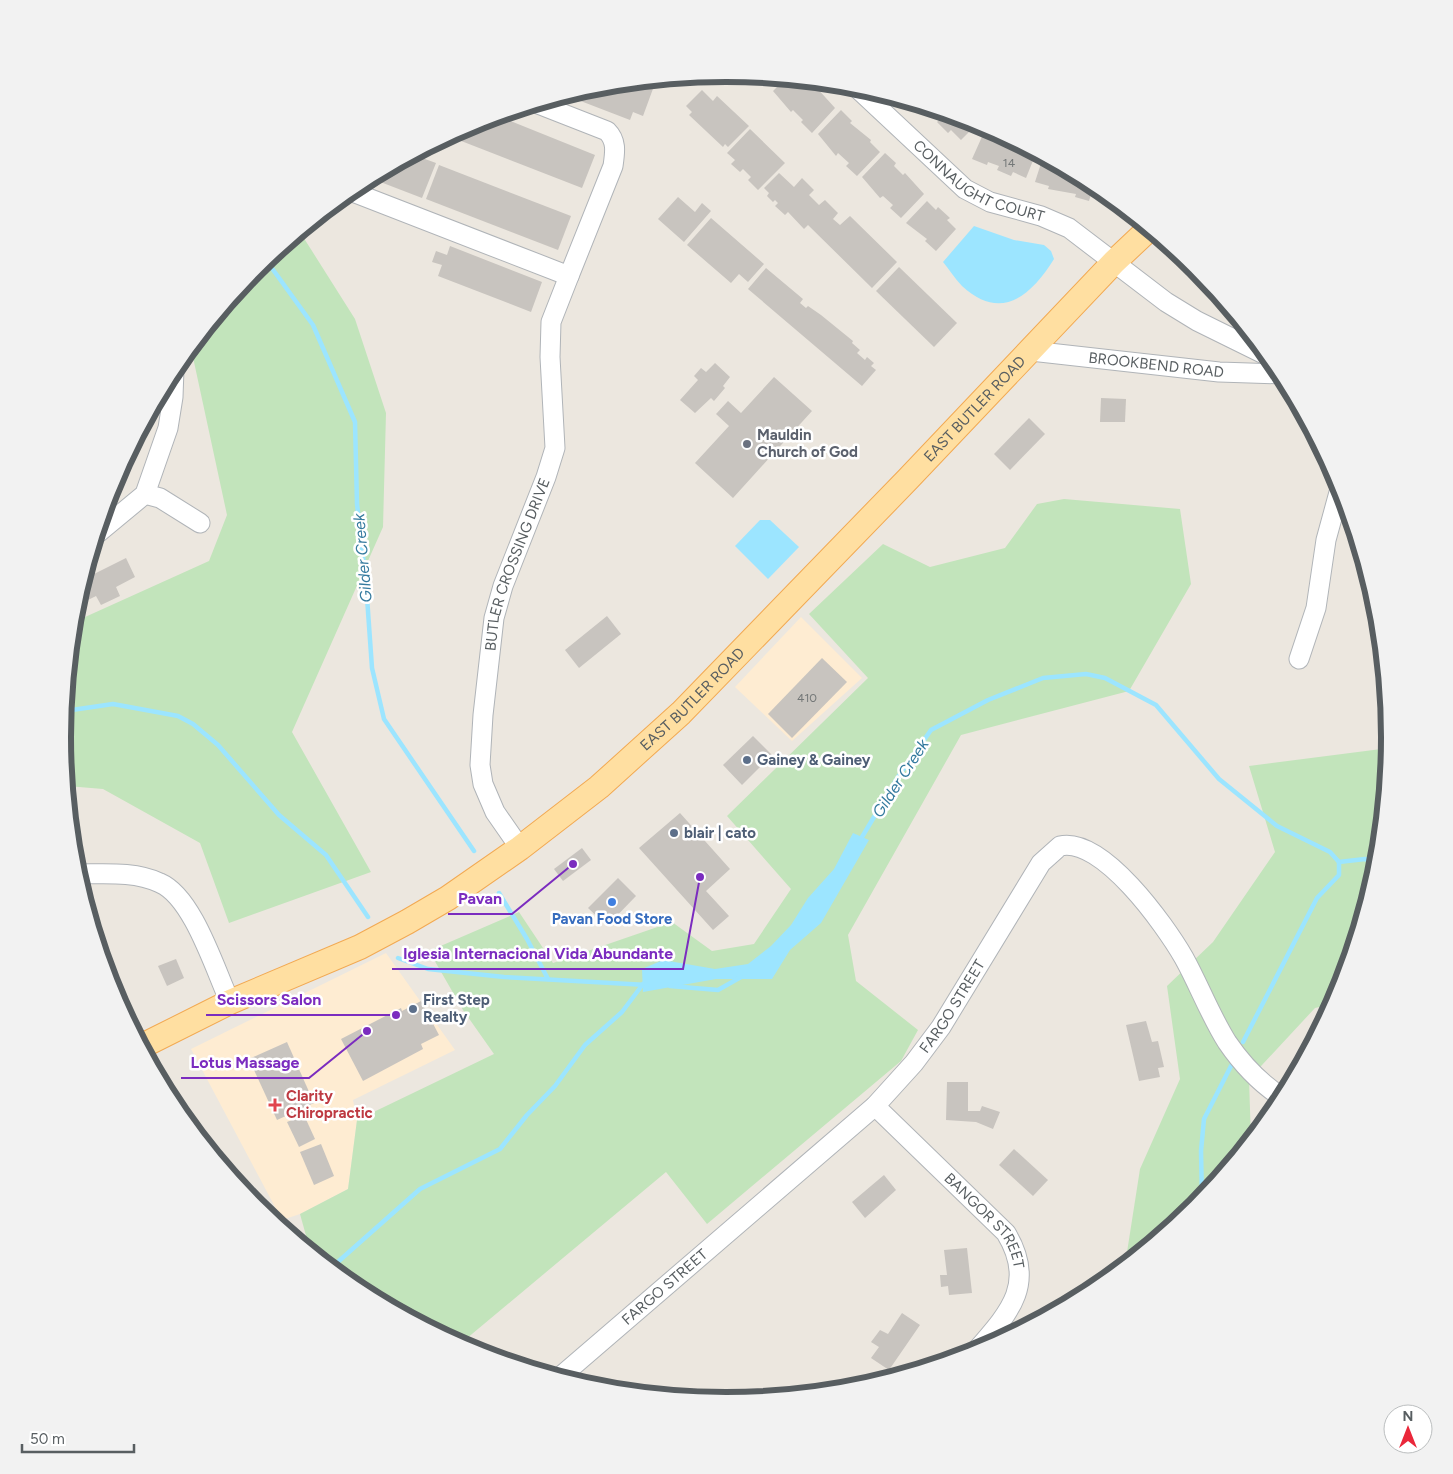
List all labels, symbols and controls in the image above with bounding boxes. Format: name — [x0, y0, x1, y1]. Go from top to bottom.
street label: CONNAUGHT COURT — [909, 136, 1047, 226]
house number: 14 — [1003, 156, 1016, 170]
street label: BROOKBEND ROAD — [1088, 348, 1225, 381]
street label: EAST BUTLER ROAD — [920, 352, 1029, 466]
place label: Mauldin Church of God — [757, 426, 858, 461]
marker: Mauldin Church of God — [741, 438, 753, 450]
street label: BUTLER CROSSING DRIVE — [481, 475, 554, 652]
water label: Gilder Creek — [349, 511, 376, 603]
street label: EAST BUTLER ROAD — [636, 644, 748, 754]
house number: 410 — [797, 691, 817, 705]
water label: Gilder Creek — [868, 735, 933, 821]
place label: Gainey & Gainey — [757, 751, 871, 769]
marker: Gainey & Gainey — [741, 754, 753, 766]
place label: blair | cato — [684, 824, 756, 842]
marker: blair | cato — [668, 827, 680, 839]
callout: Pavan — [448, 883, 512, 914]
text: Pavan — [458, 889, 502, 908]
marker: Pavan Food Store — [606, 896, 618, 908]
place label: Pavan Food Store — [552, 910, 673, 928]
callout: Iglesia Internacional Vida Abundante — [392, 938, 683, 969]
text: Iglesia Internacional Vida Abundante — [403, 944, 673, 963]
street label: FARGO STREET — [916, 956, 989, 1057]
callout: Scissors Salon — [206, 984, 331, 1015]
text: Scissors Salon — [217, 990, 321, 1009]
place label: First Step Realty — [423, 991, 490, 1026]
marker: First Step Realty — [407, 1003, 419, 1015]
callout: Lotus Massage — [181, 1047, 309, 1078]
text: Lotus Massage — [191, 1053, 300, 1072]
place label: Clarity Chiropractic — [286, 1087, 373, 1122]
marker: Clarity Chiropractic — [268, 1098, 282, 1112]
street label: BANGOR STREET — [941, 1169, 1028, 1270]
street label: FARGO STREET — [618, 1245, 712, 1329]
north arrow — [1383, 1404, 1433, 1454]
text: N — [1403, 1408, 1413, 1425]
scale bar — [22, 1422, 135, 1454]
text: 50 m — [30, 1430, 65, 1448]

